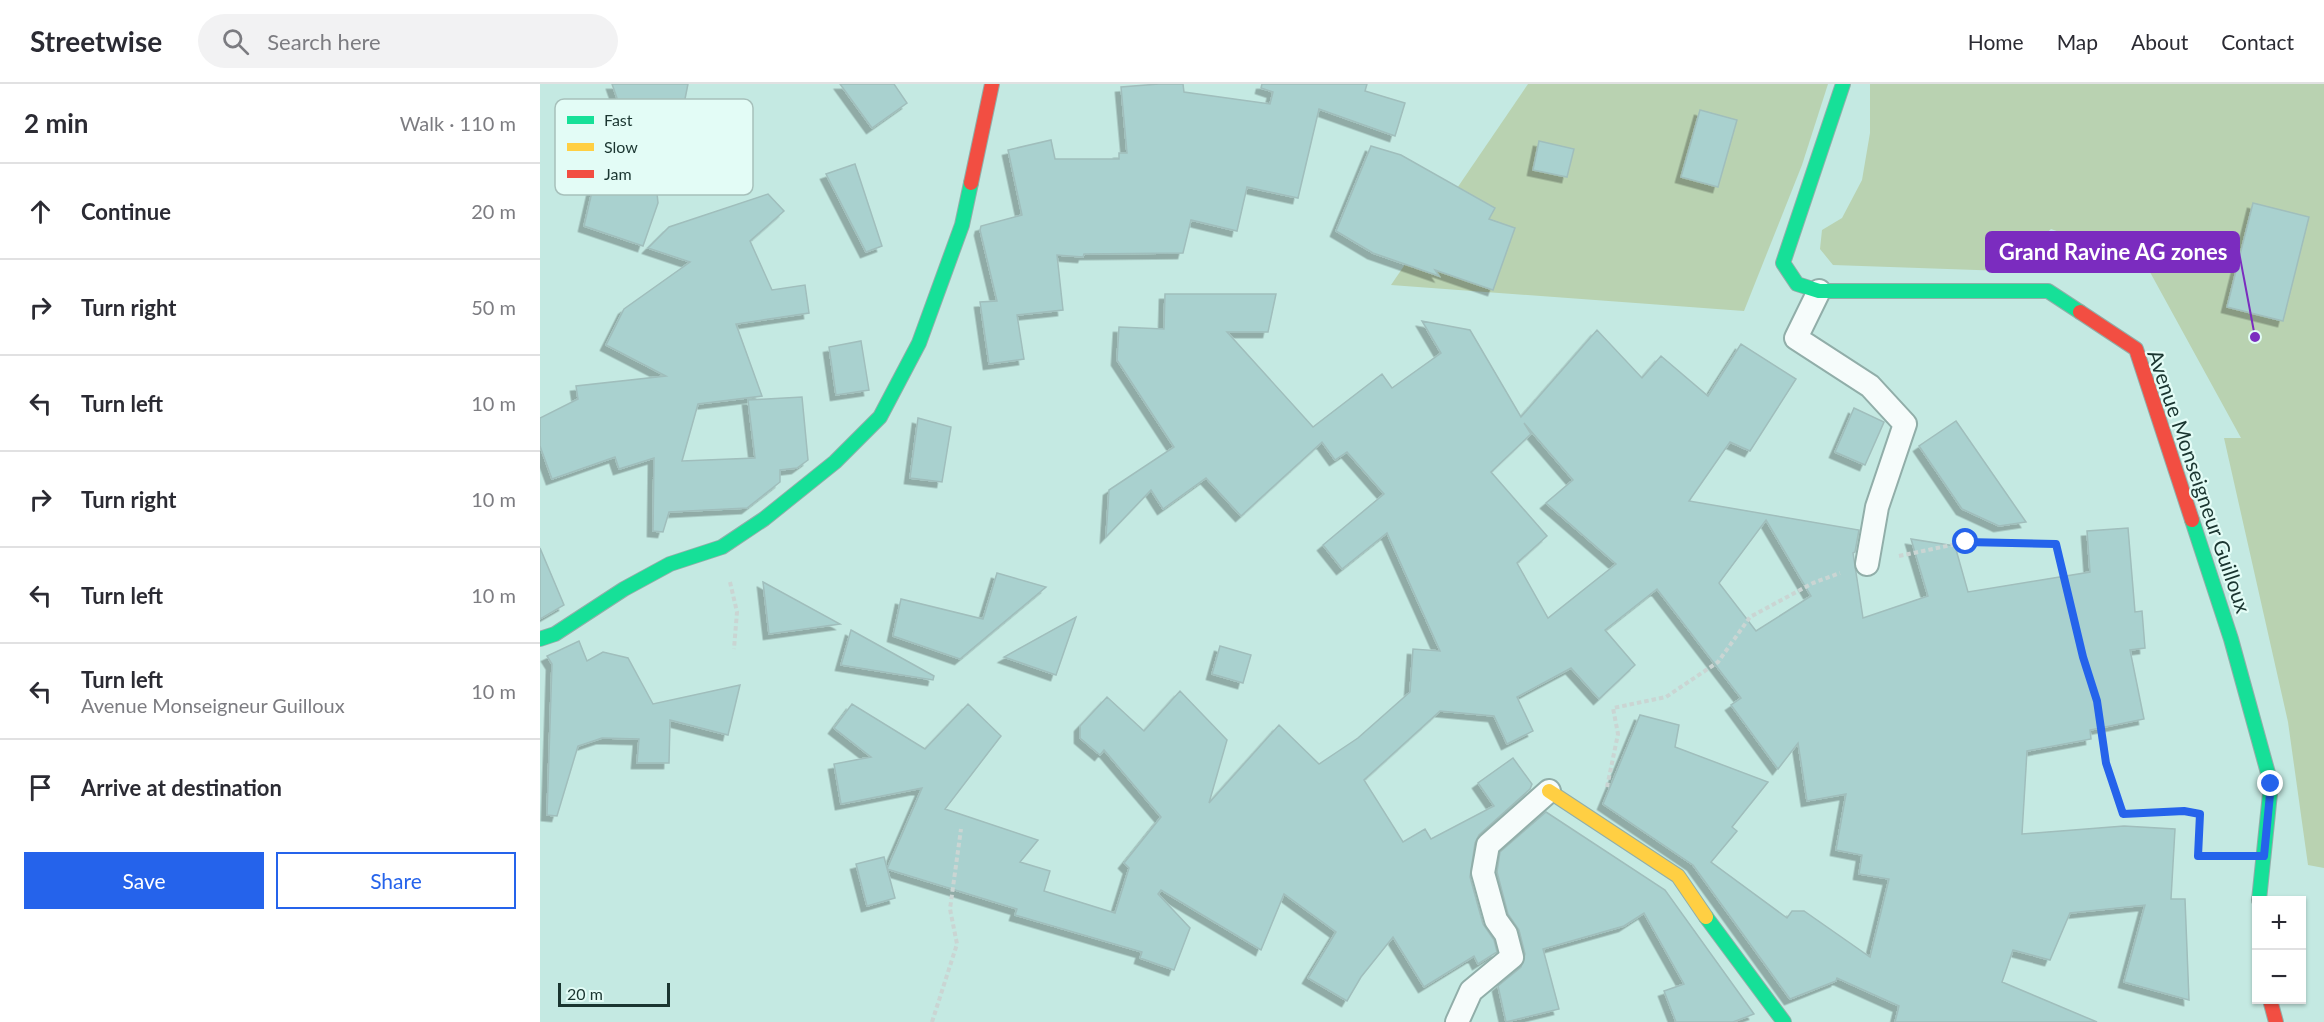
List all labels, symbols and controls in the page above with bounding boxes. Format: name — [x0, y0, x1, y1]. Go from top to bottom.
search box — [198, 14, 618, 68]
text: Streetwise — [30, 24, 162, 58]
icon: search — [219, 25, 252, 58]
text: Search here — [267, 28, 381, 55]
text: Home — [1968, 29, 2024, 54]
text: Map — [2057, 29, 2098, 54]
text: About — [2131, 29, 2188, 54]
text: Contact — [2221, 29, 2294, 54]
legend — [555, 99, 753, 195]
text: 2 min — [24, 107, 88, 139]
text: Fast — [604, 110, 633, 129]
text: Walk · 110 m — [400, 111, 516, 135]
text: Slow — [604, 137, 638, 156]
text: Jam — [604, 164, 632, 183]
icon: ahead — [24, 195, 57, 228]
text: Continue — [81, 198, 171, 225]
text: 20 m — [471, 199, 516, 223]
callout: Grand Ravine AG zones — [1986, 232, 2239, 272]
text: Grand Ravine AG zones — [1999, 238, 2227, 265]
icon: right — [24, 291, 57, 324]
text: Turn right — [81, 294, 176, 321]
text: 50 m — [471, 295, 516, 319]
street label: Avenue Monseigneur Guilloux — [2143, 346, 2257, 616]
icon: left — [24, 387, 57, 420]
text: Turn left — [81, 390, 163, 417]
text: 10 m — [471, 391, 516, 415]
icon: right — [24, 483, 57, 516]
text: Turn right — [81, 486, 176, 513]
text: 10 m — [471, 487, 516, 511]
route start — [1952, 528, 1978, 554]
icon: left — [24, 579, 57, 612]
text: Turn left — [81, 582, 163, 609]
text: 10 m — [471, 583, 516, 607]
text: Turn left — [81, 666, 163, 693]
icon: left — [24, 675, 57, 708]
text: 10 m — [471, 679, 516, 703]
text: Avenue Monseigneur Guilloux — [81, 693, 345, 717]
route end — [2257, 770, 2283, 796]
icon: arrive — [24, 771, 57, 804]
text: Arrive at destination — [81, 774, 282, 801]
button: Save — [24, 852, 264, 909]
button: Share — [276, 852, 516, 909]
map controls — [2252, 896, 2306, 1004]
button: + — [2252, 896, 2306, 950]
button: − — [2252, 950, 2306, 1004]
scale bar — [558, 980, 670, 1008]
text: 20 m — [567, 984, 603, 1003]

